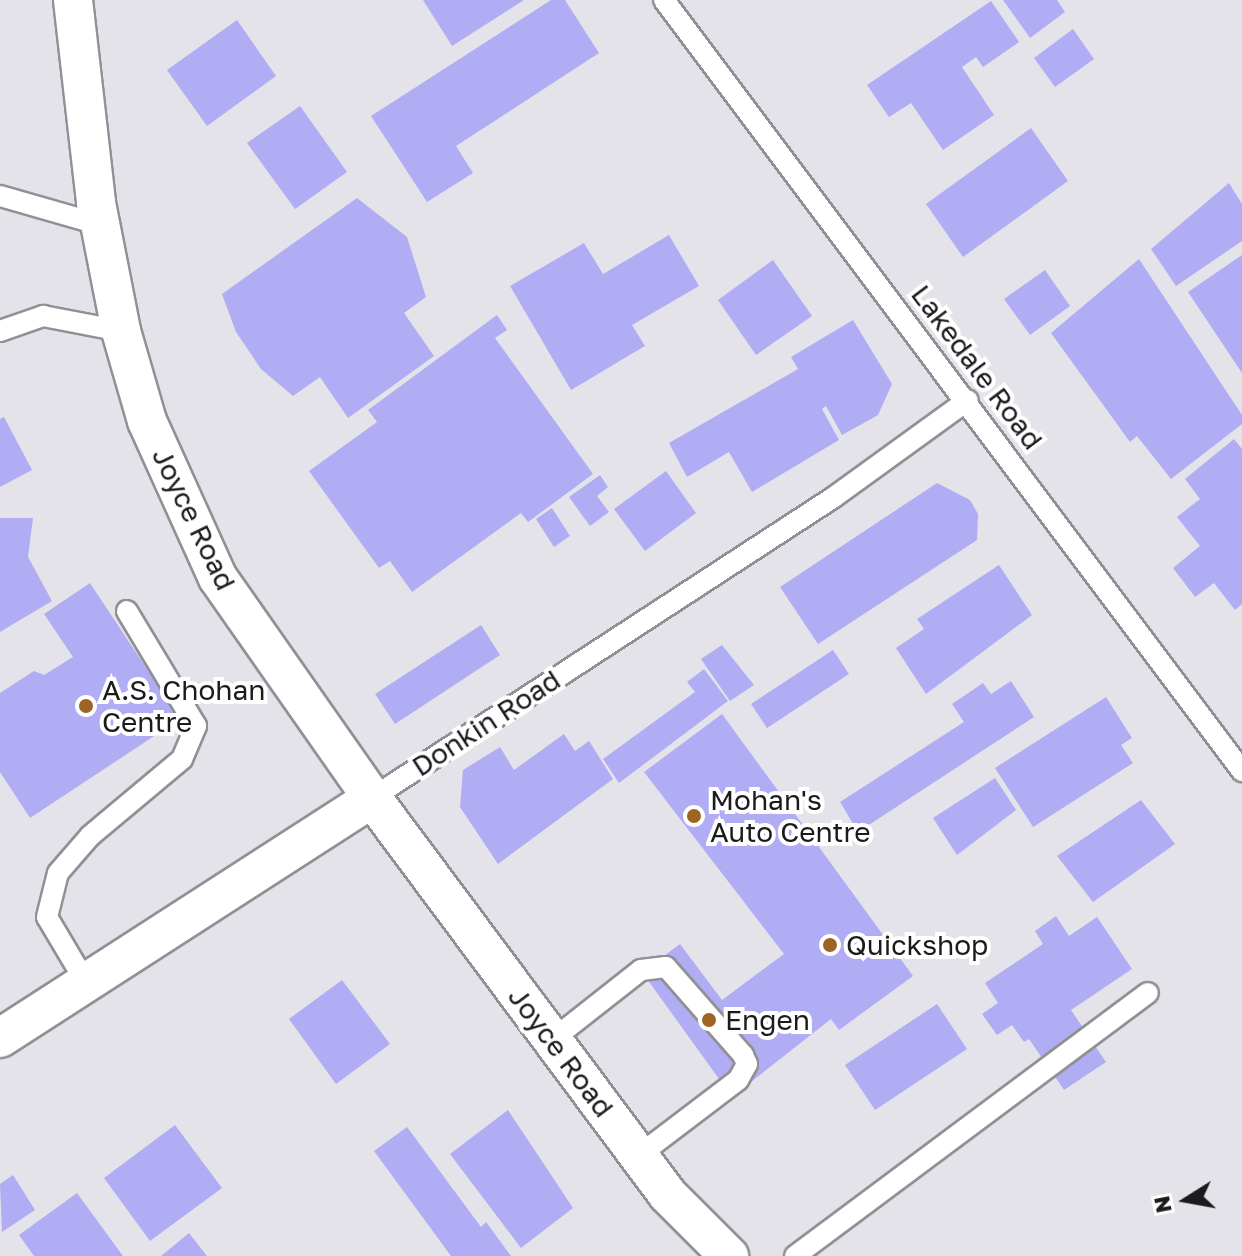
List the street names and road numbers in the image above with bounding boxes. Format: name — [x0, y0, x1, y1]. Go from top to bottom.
street label: Lakedale Road — [904, 278, 1050, 456]
street label: Joyce Road — [145, 442, 243, 596]
street label: Donkin Road — [406, 663, 566, 783]
street label: Joyce Road — [501, 980, 621, 1124]

